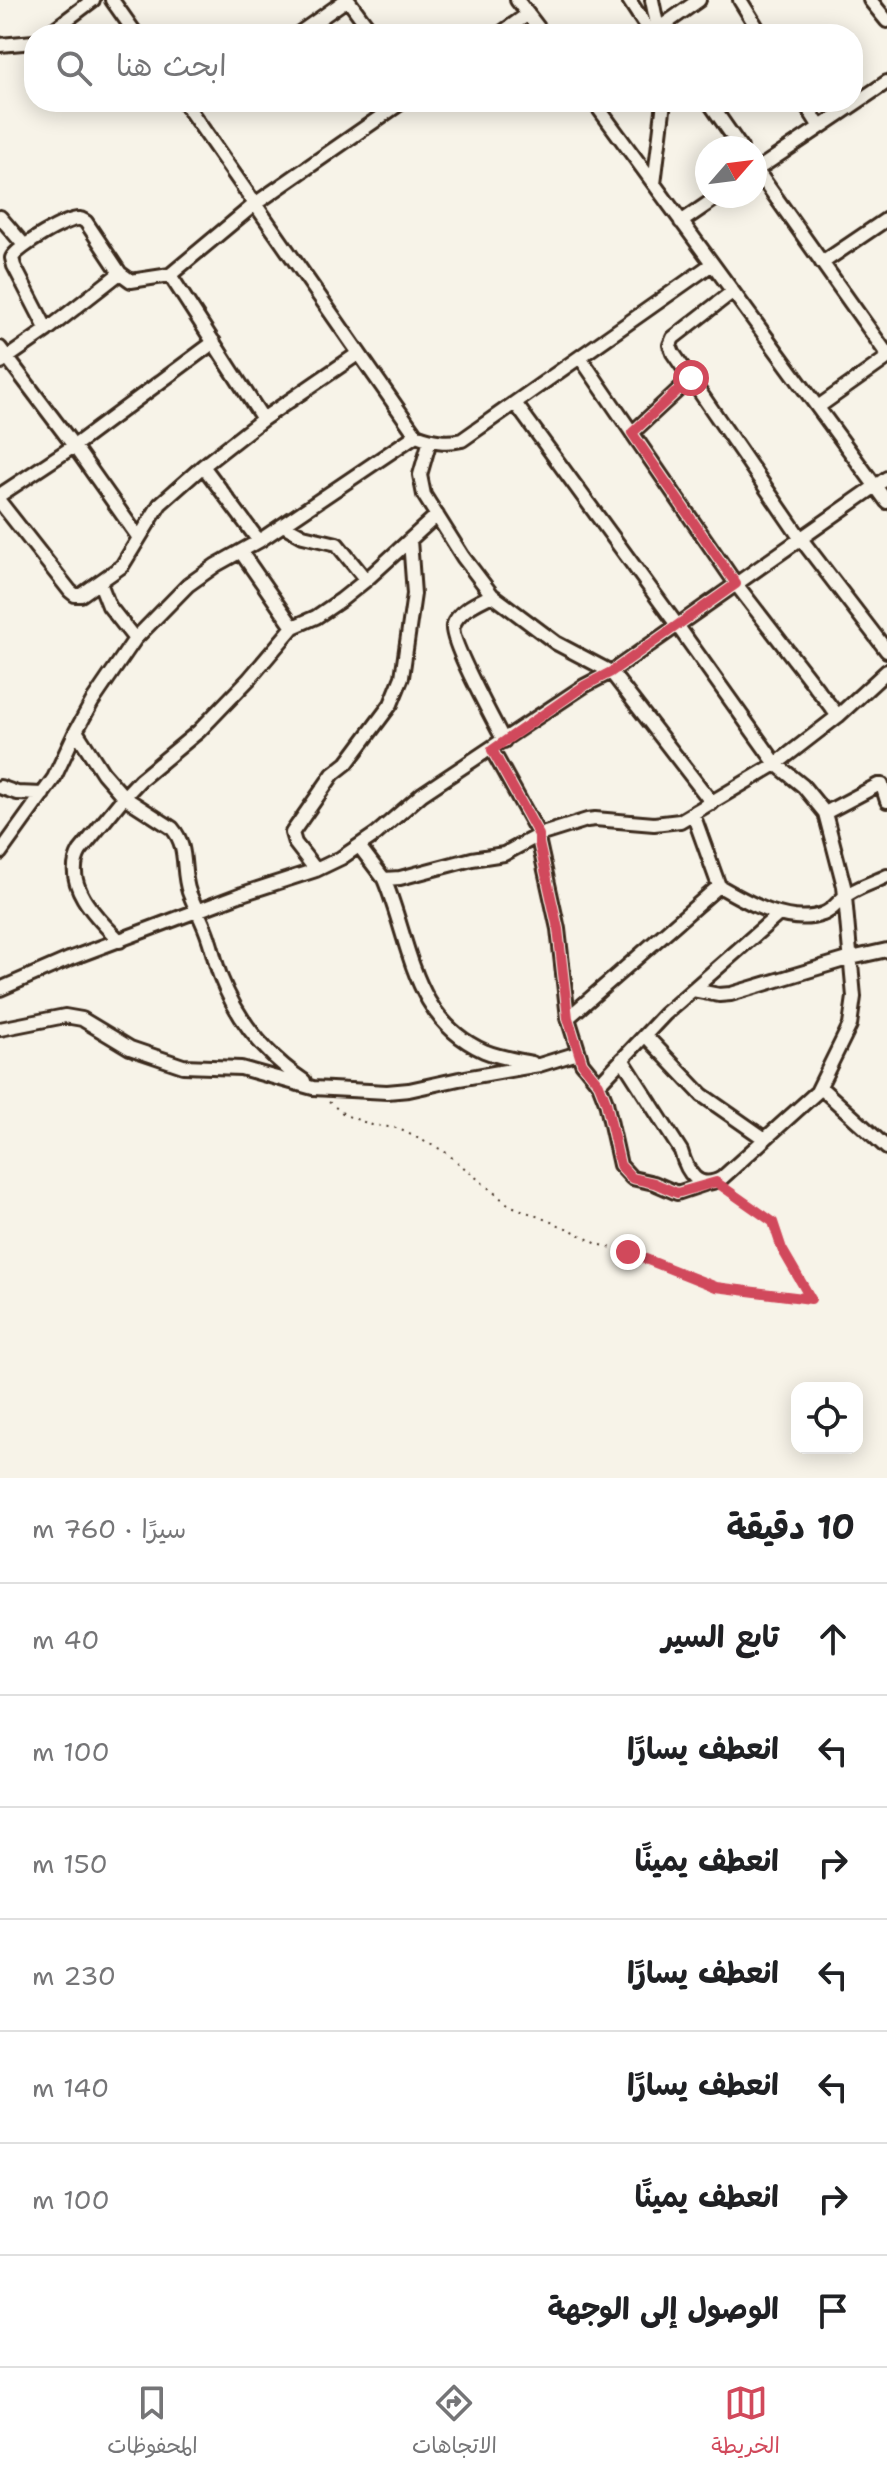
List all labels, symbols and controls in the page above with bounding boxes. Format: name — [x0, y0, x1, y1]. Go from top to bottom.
search box — [24, 24, 863, 112]
text: ابحث هنا — [116, 45, 227, 86]
icon: search — [52, 46, 96, 90]
north arrow — [695, 136, 767, 208]
route start — [673, 360, 709, 396]
route end — [610, 1234, 646, 1270]
map controls — [791, 1382, 863, 1454]
button: locate — [791, 1382, 863, 1454]
text: 10 دقيقة — [727, 1504, 855, 1550]
text: سيرًا · 760 m — [32, 1511, 186, 1546]
text: تابع السير — [662, 1616, 779, 1657]
icon: ahead — [811, 1617, 855, 1661]
text: 40 m — [32, 1622, 100, 1657]
text: انعطف يسارًا — [627, 1728, 779, 1769]
icon: left — [811, 1729, 855, 1773]
text: 100 m — [32, 1734, 110, 1769]
text: انعطف يمينًا — [635, 1840, 779, 1881]
icon: right — [811, 1841, 855, 1885]
text: 150 m — [32, 1846, 108, 1881]
text: انعطف يسارًا — [627, 1952, 779, 1993]
icon: left — [811, 1953, 855, 1997]
text: 230 m — [32, 1958, 116, 1993]
text: انعطف يسارًا — [627, 2064, 779, 2105]
icon: left — [811, 2065, 855, 2109]
text: 140 m — [32, 2070, 109, 2105]
text: انعطف يمينًا — [635, 2176, 779, 2217]
icon: right — [811, 2177, 855, 2221]
text: 100 m — [32, 2182, 110, 2217]
text: الوصول إلى الوجهة — [547, 2288, 779, 2329]
icon: arrive — [811, 2289, 855, 2333]
tab: المحفوظات — [107, 2381, 198, 2465]
tab: الاتجاهات — [412, 2381, 497, 2465]
tab: الخريطة — [711, 2381, 780, 2465]

